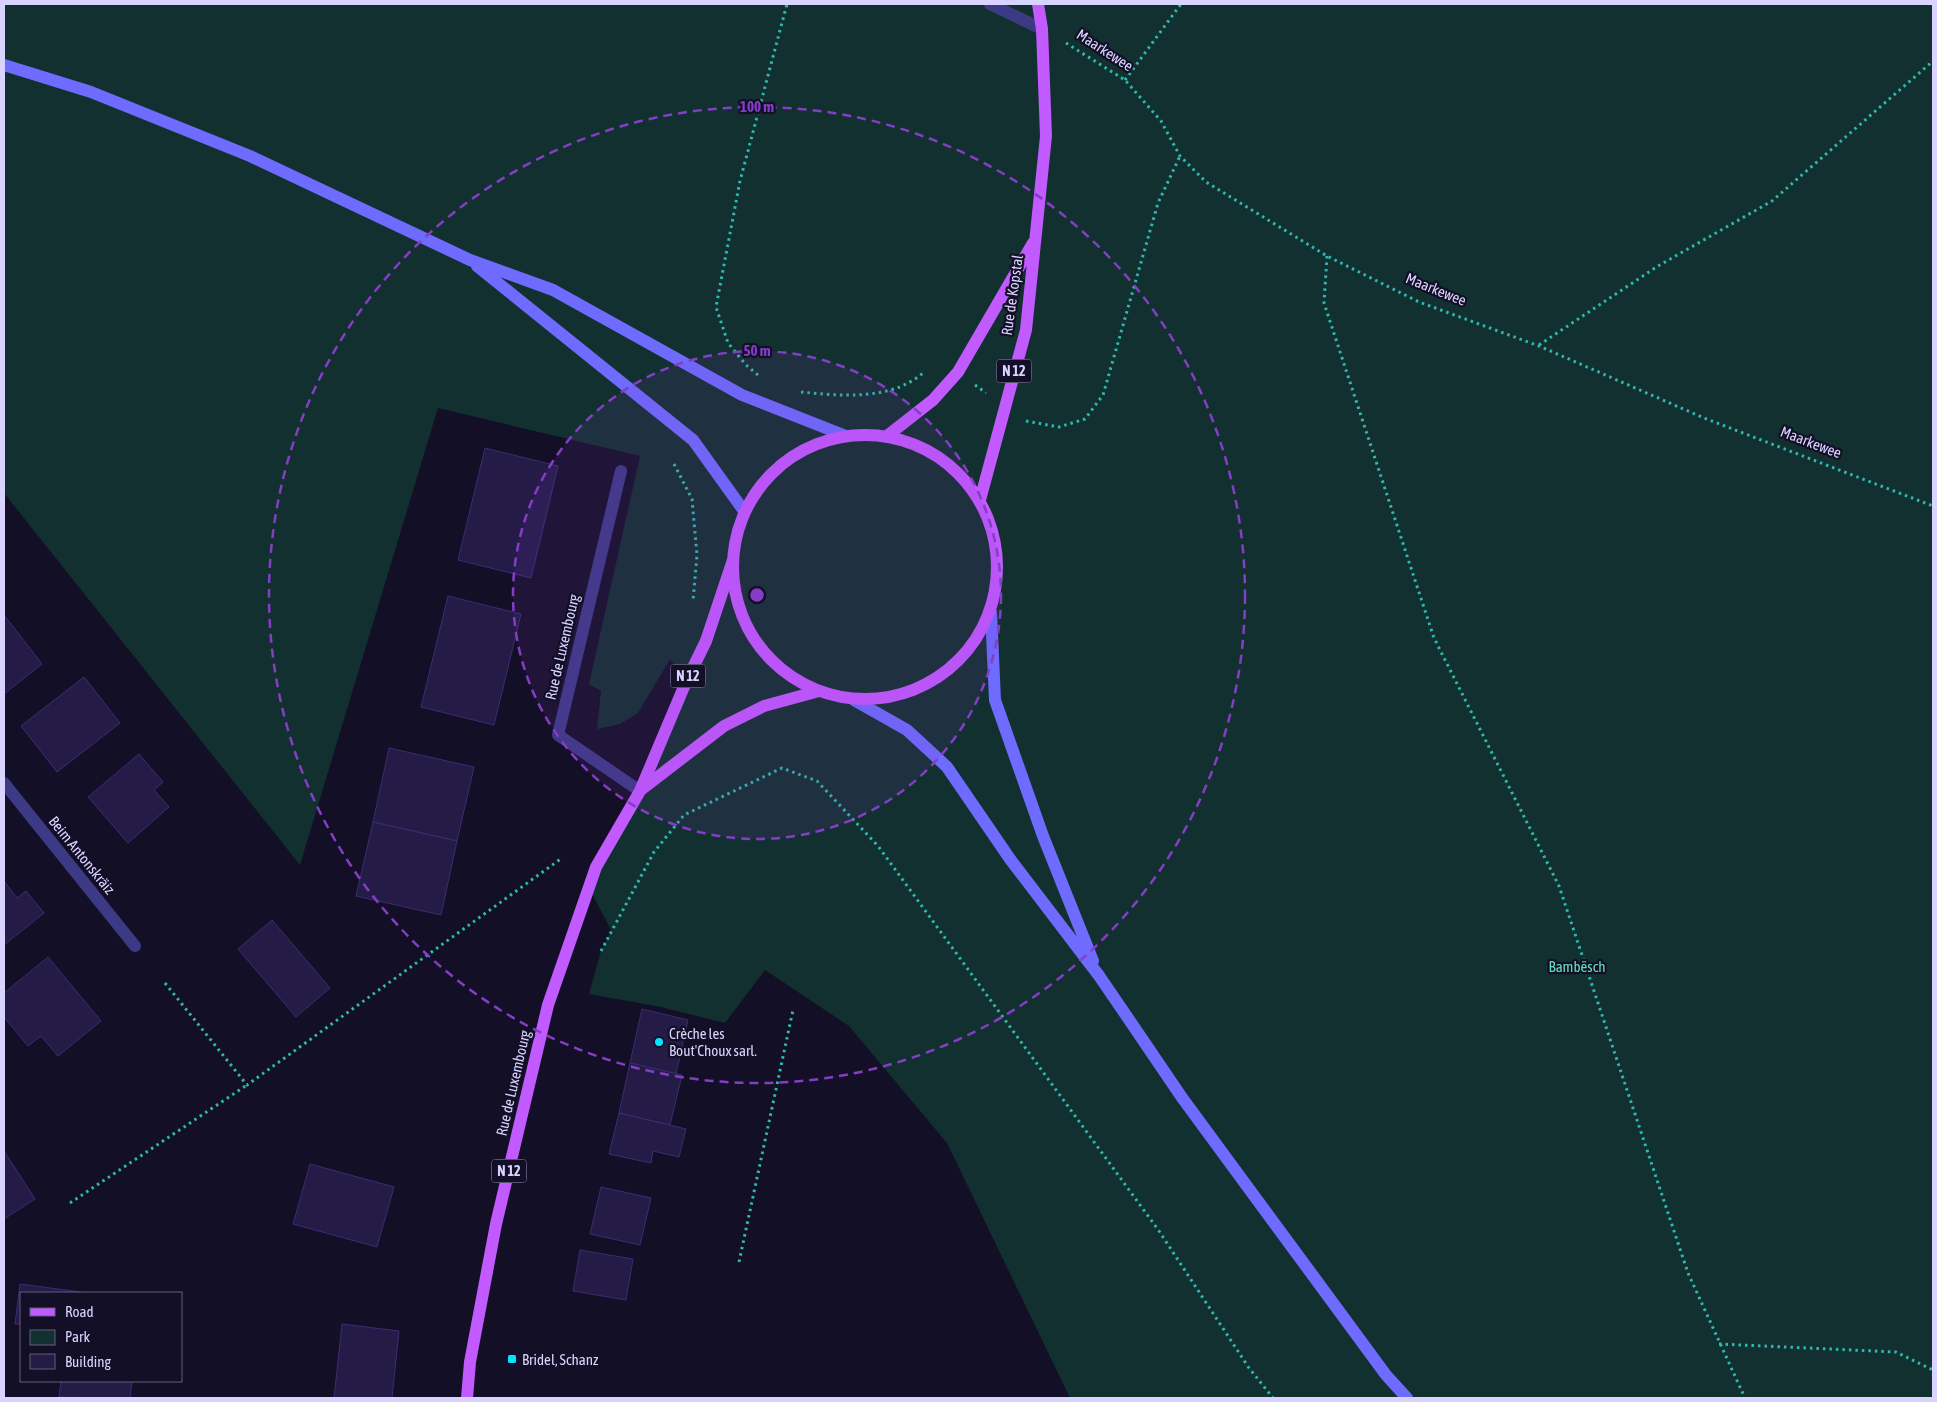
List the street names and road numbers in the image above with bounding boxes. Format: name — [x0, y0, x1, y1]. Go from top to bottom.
street label: Maarkewee — [1074, 26, 1137, 75]
street label: Rue de Kopstal — [998, 254, 1026, 336]
street label: Maarkewee — [1403, 269, 1469, 309]
road number: N 12 — [996, 360, 1032, 382]
street label: Maarkewee — [1778, 423, 1844, 461]
street label: Rue de Luxembourg — [542, 592, 583, 702]
road number: N 12 — [670, 664, 706, 688]
street label: Beim Antonskräiz — [45, 813, 119, 898]
street label: Rue de Luxembourg — [493, 1028, 534, 1138]
road number: N 12 — [492, 1160, 526, 1182]

